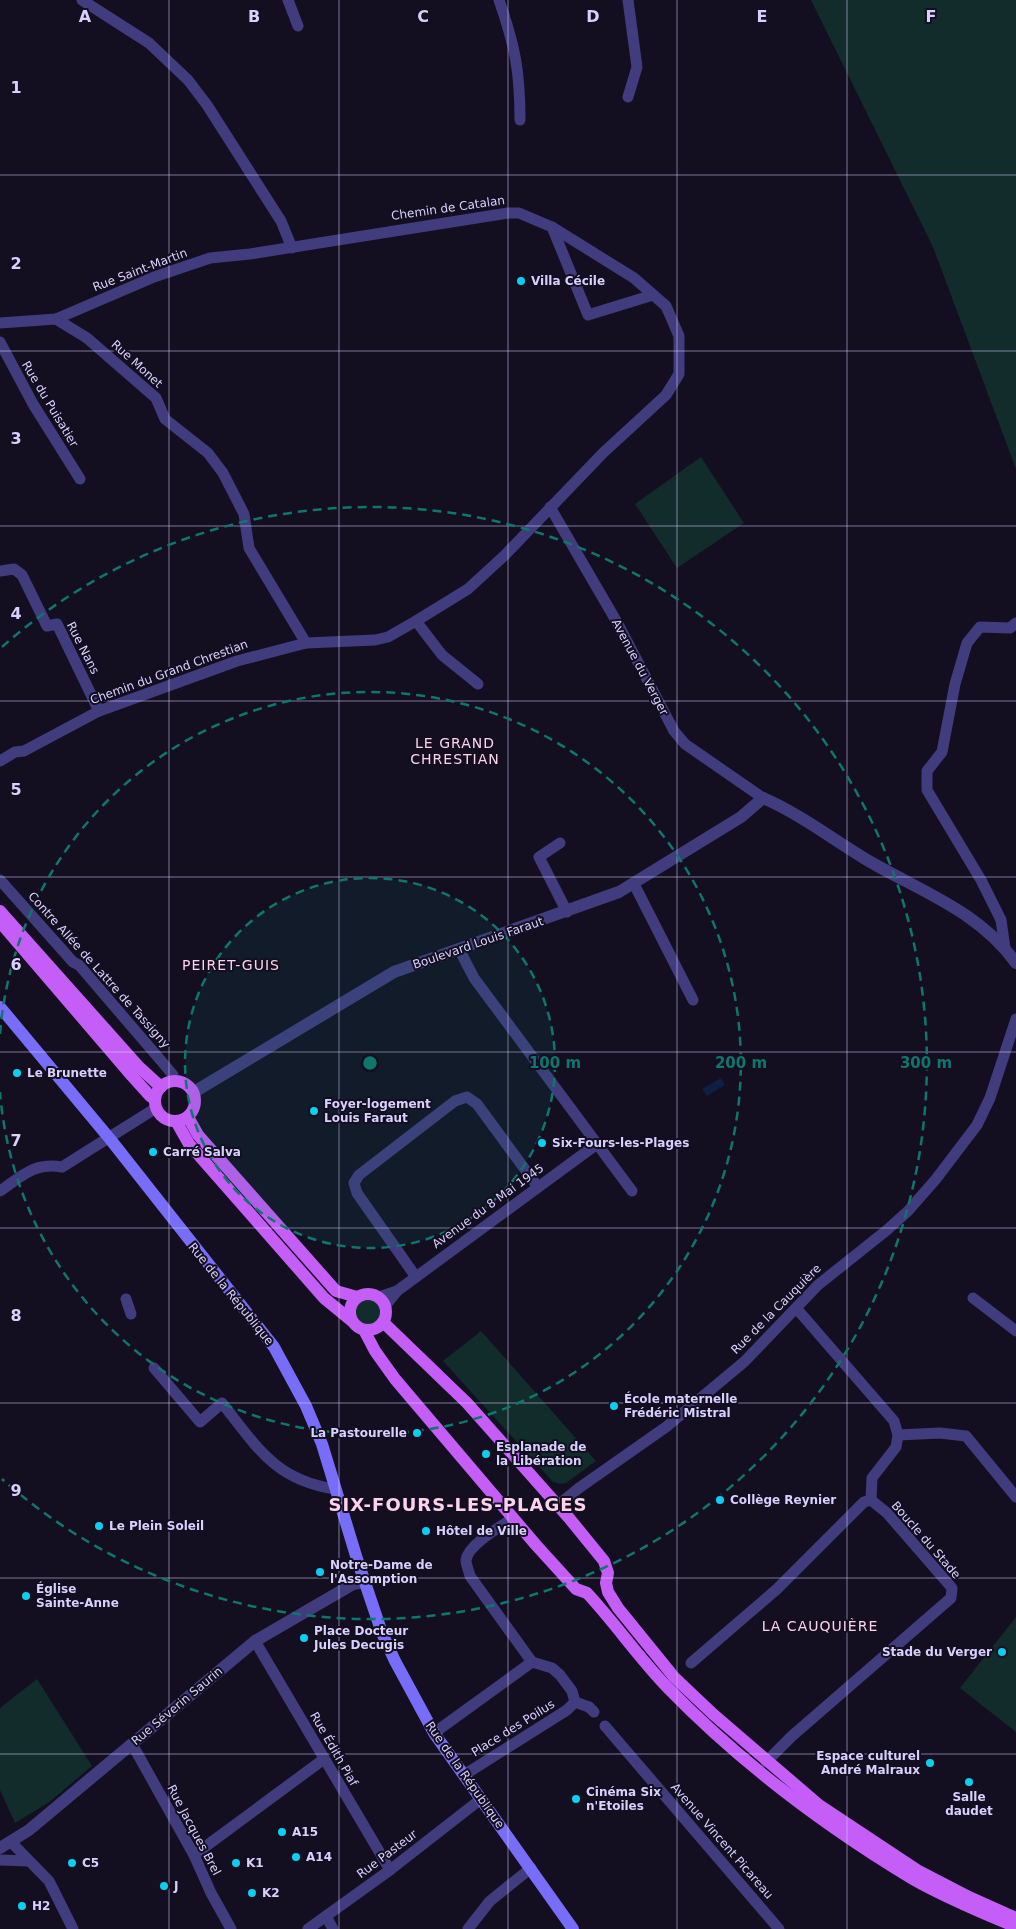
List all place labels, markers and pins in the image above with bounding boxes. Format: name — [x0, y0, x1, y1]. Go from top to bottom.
place label: Villa Cécile — [531, 274, 605, 288]
marker: Villa Cécile — [515, 275, 527, 287]
centre of rings — [361, 1054, 379, 1072]
place label: Le Brunette — [27, 1066, 107, 1080]
marker: Le Brunette — [11, 1067, 23, 1079]
place label: Foyer-logement Louis Faraut — [324, 1097, 431, 1125]
marker: Foyer-logement Louis Faraut — [308, 1105, 320, 1117]
place label: Six-Fours-les-Plages — [552, 1136, 689, 1150]
marker: Six-Fours-les-Plages — [536, 1137, 548, 1149]
place label: Carré Salva — [163, 1145, 241, 1159]
marker: Carré Salva — [147, 1146, 159, 1158]
place label: École maternelle Frédéric Mistral — [624, 1391, 737, 1420]
marker: École maternelle Frédéric Mistral — [608, 1400, 620, 1412]
place label: La Pastourelle — [310, 1426, 407, 1440]
marker: La Pastourelle — [411, 1427, 423, 1439]
place label: Esplanade de la Libération — [496, 1440, 586, 1468]
marker: Esplanade de la Libération — [480, 1448, 492, 1460]
place label: Collège Reynier — [730, 1493, 836, 1507]
marker: Collège Reynier — [714, 1494, 726, 1506]
place label: Le Plein Soleil — [109, 1519, 204, 1533]
marker: Le Plein Soleil — [93, 1520, 105, 1532]
place label: Hôtel de Ville — [436, 1524, 527, 1538]
marker: Hôtel de Ville — [420, 1525, 432, 1537]
place label: Notre-Dame de l'Assomption — [330, 1558, 433, 1586]
marker: Notre-Dame de l'Assomption — [314, 1566, 326, 1578]
place label: Église Sainte-Anne — [36, 1581, 119, 1610]
marker: Église Sainte-Anne — [20, 1590, 32, 1602]
place label: Place Docteur Jules Decugis — [313, 1624, 408, 1652]
marker: Place Docteur Jules Decugis — [298, 1632, 310, 1644]
place label: Stade du Verger — [882, 1645, 992, 1659]
marker: Stade du Verger — [996, 1646, 1008, 1658]
place label: Espace culturel André Malraux — [816, 1749, 920, 1777]
marker: Espace culturel André Malraux — [924, 1757, 936, 1769]
marker: Salle daudet — [963, 1776, 975, 1788]
place label: Cinéma Six n'Etoiles — [586, 1785, 661, 1813]
place label: Salle daudet — [945, 1790, 993, 1818]
marker: Cinéma Six n'Etoiles — [570, 1793, 582, 1805]
place label: A15 — [292, 1825, 318, 1839]
marker: A15 — [276, 1826, 288, 1838]
place label: A14 — [306, 1850, 332, 1864]
marker: A14 — [290, 1851, 302, 1863]
place label: C5 — [82, 1856, 99, 1870]
place label: K1 — [246, 1856, 264, 1870]
marker: C5 — [66, 1857, 78, 1869]
marker: K1 — [230, 1857, 242, 1869]
place label: J — [173, 1879, 178, 1893]
marker: J — [158, 1880, 170, 1892]
place label: K2 — [262, 1886, 280, 1900]
marker: K2 — [246, 1887, 258, 1899]
place label: H2 — [32, 1899, 50, 1913]
marker: H2 — [16, 1900, 28, 1912]

